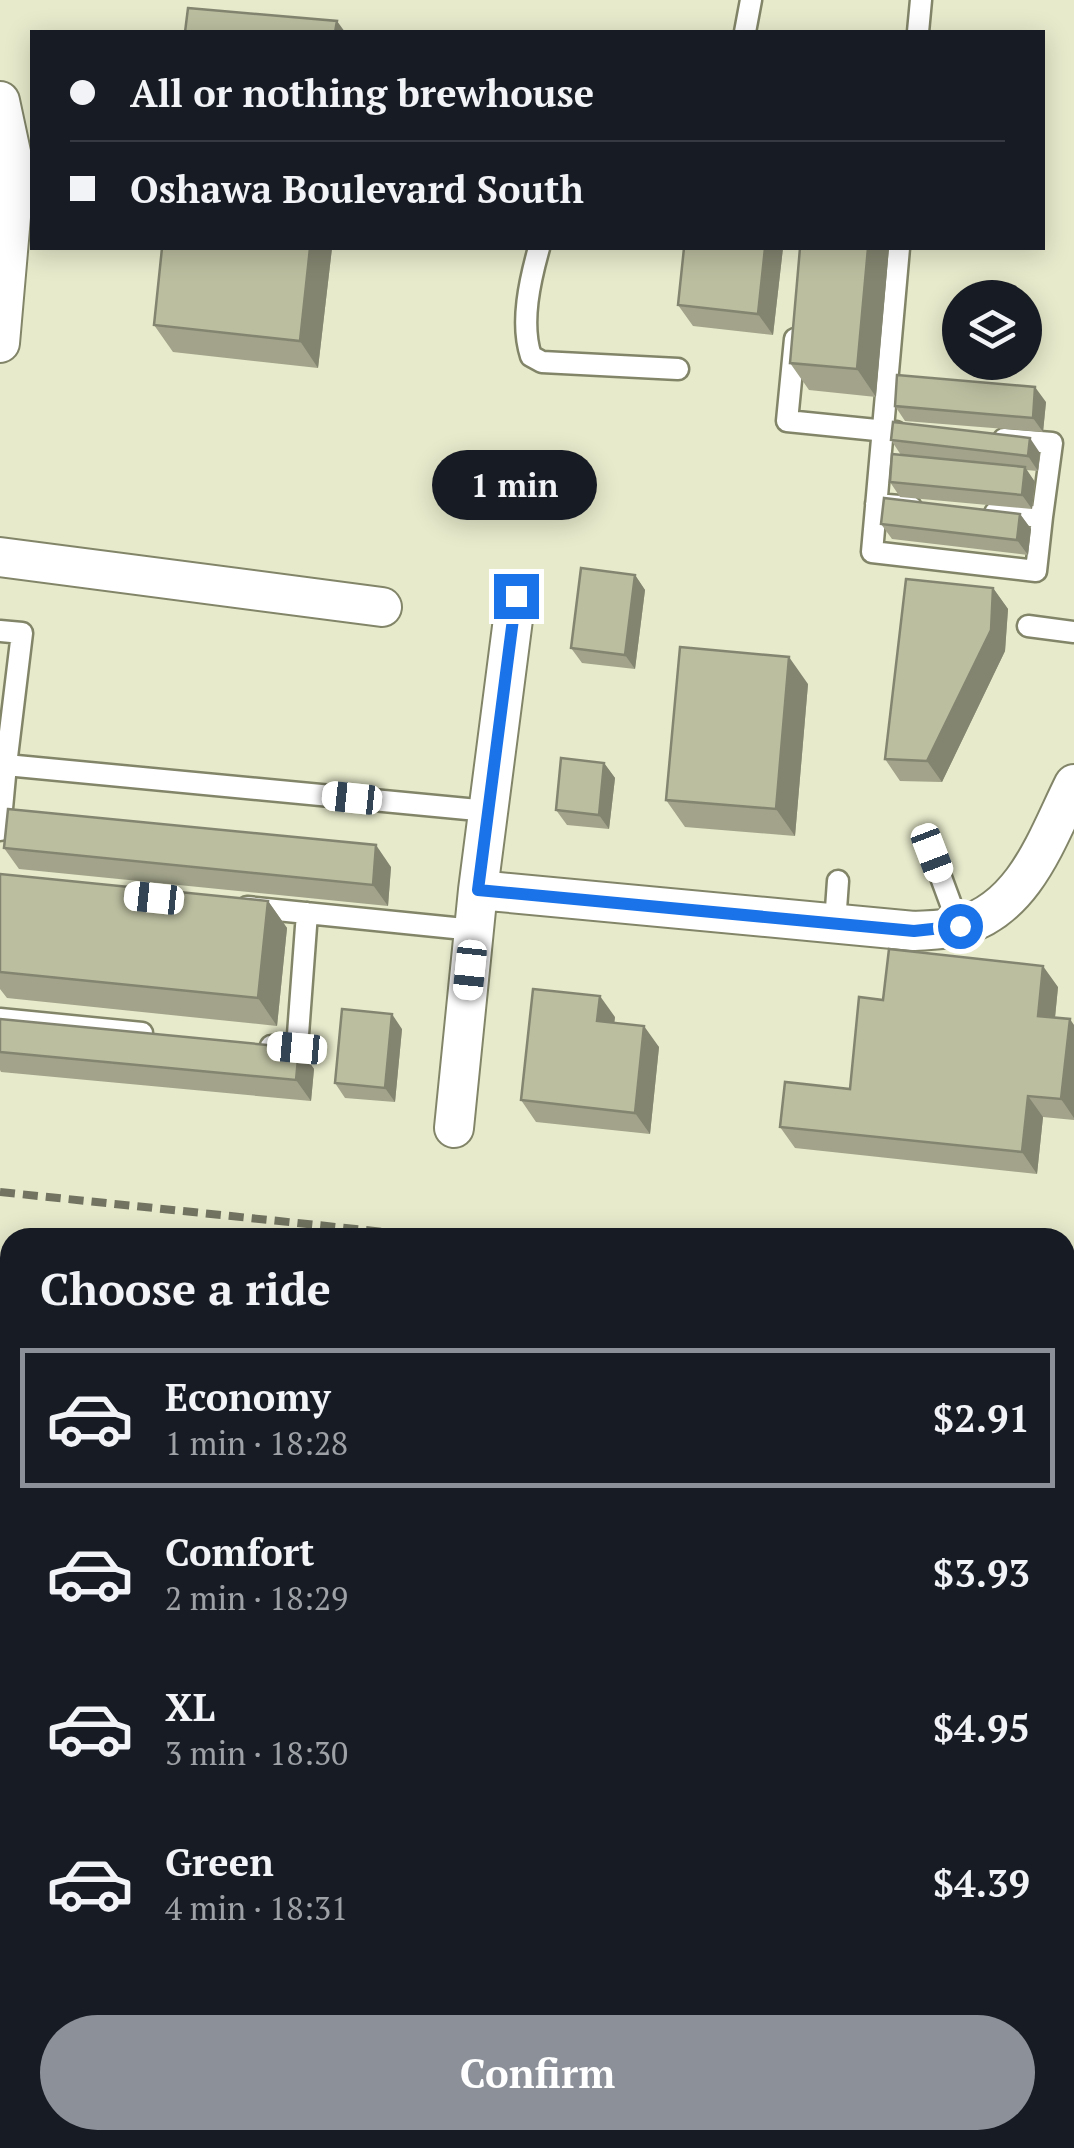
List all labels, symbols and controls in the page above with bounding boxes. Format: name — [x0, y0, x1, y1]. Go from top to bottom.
text: All or nothing brewhouse — [130, 68, 594, 118]
text: Oshawa Boulevard South — [130, 164, 584, 214]
map controls — [942, 280, 1042, 380]
button: layers — [942, 280, 1042, 380]
callout: 1 min — [434, 451, 598, 521]
text: 1 min — [471, 464, 558, 506]
route end — [494, 574, 539, 619]
car — [321, 780, 383, 816]
car — [907, 820, 957, 886]
car — [123, 880, 185, 916]
route start — [938, 904, 983, 949]
car — [452, 939, 488, 1001]
car — [266, 1030, 328, 1066]
text: Choose a ride — [40, 1258, 331, 1318]
text: Economy — [165, 1372, 331, 1422]
icon: car — [45, 1373, 135, 1463]
text: $2.91 — [933, 1393, 1030, 1443]
text: 1 min · 18:28 — [165, 1422, 348, 1464]
text: Comfort — [165, 1527, 314, 1577]
icon: car — [45, 1528, 135, 1618]
text: $3.93 — [933, 1548, 1030, 1598]
text: 2 min · 18:29 — [165, 1577, 348, 1619]
text: XL — [165, 1682, 215, 1732]
icon: car — [45, 1683, 135, 1773]
text: $4.95 — [933, 1703, 1030, 1753]
text: 3 min · 18:30 — [165, 1732, 348, 1774]
text: Green — [165, 1837, 274, 1887]
icon: car — [45, 1838, 135, 1928]
text: $4.39 — [933, 1858, 1030, 1908]
text: 4 min · 18:31 — [165, 1887, 348, 1929]
button: Confirm — [40, 2015, 1035, 2130]

